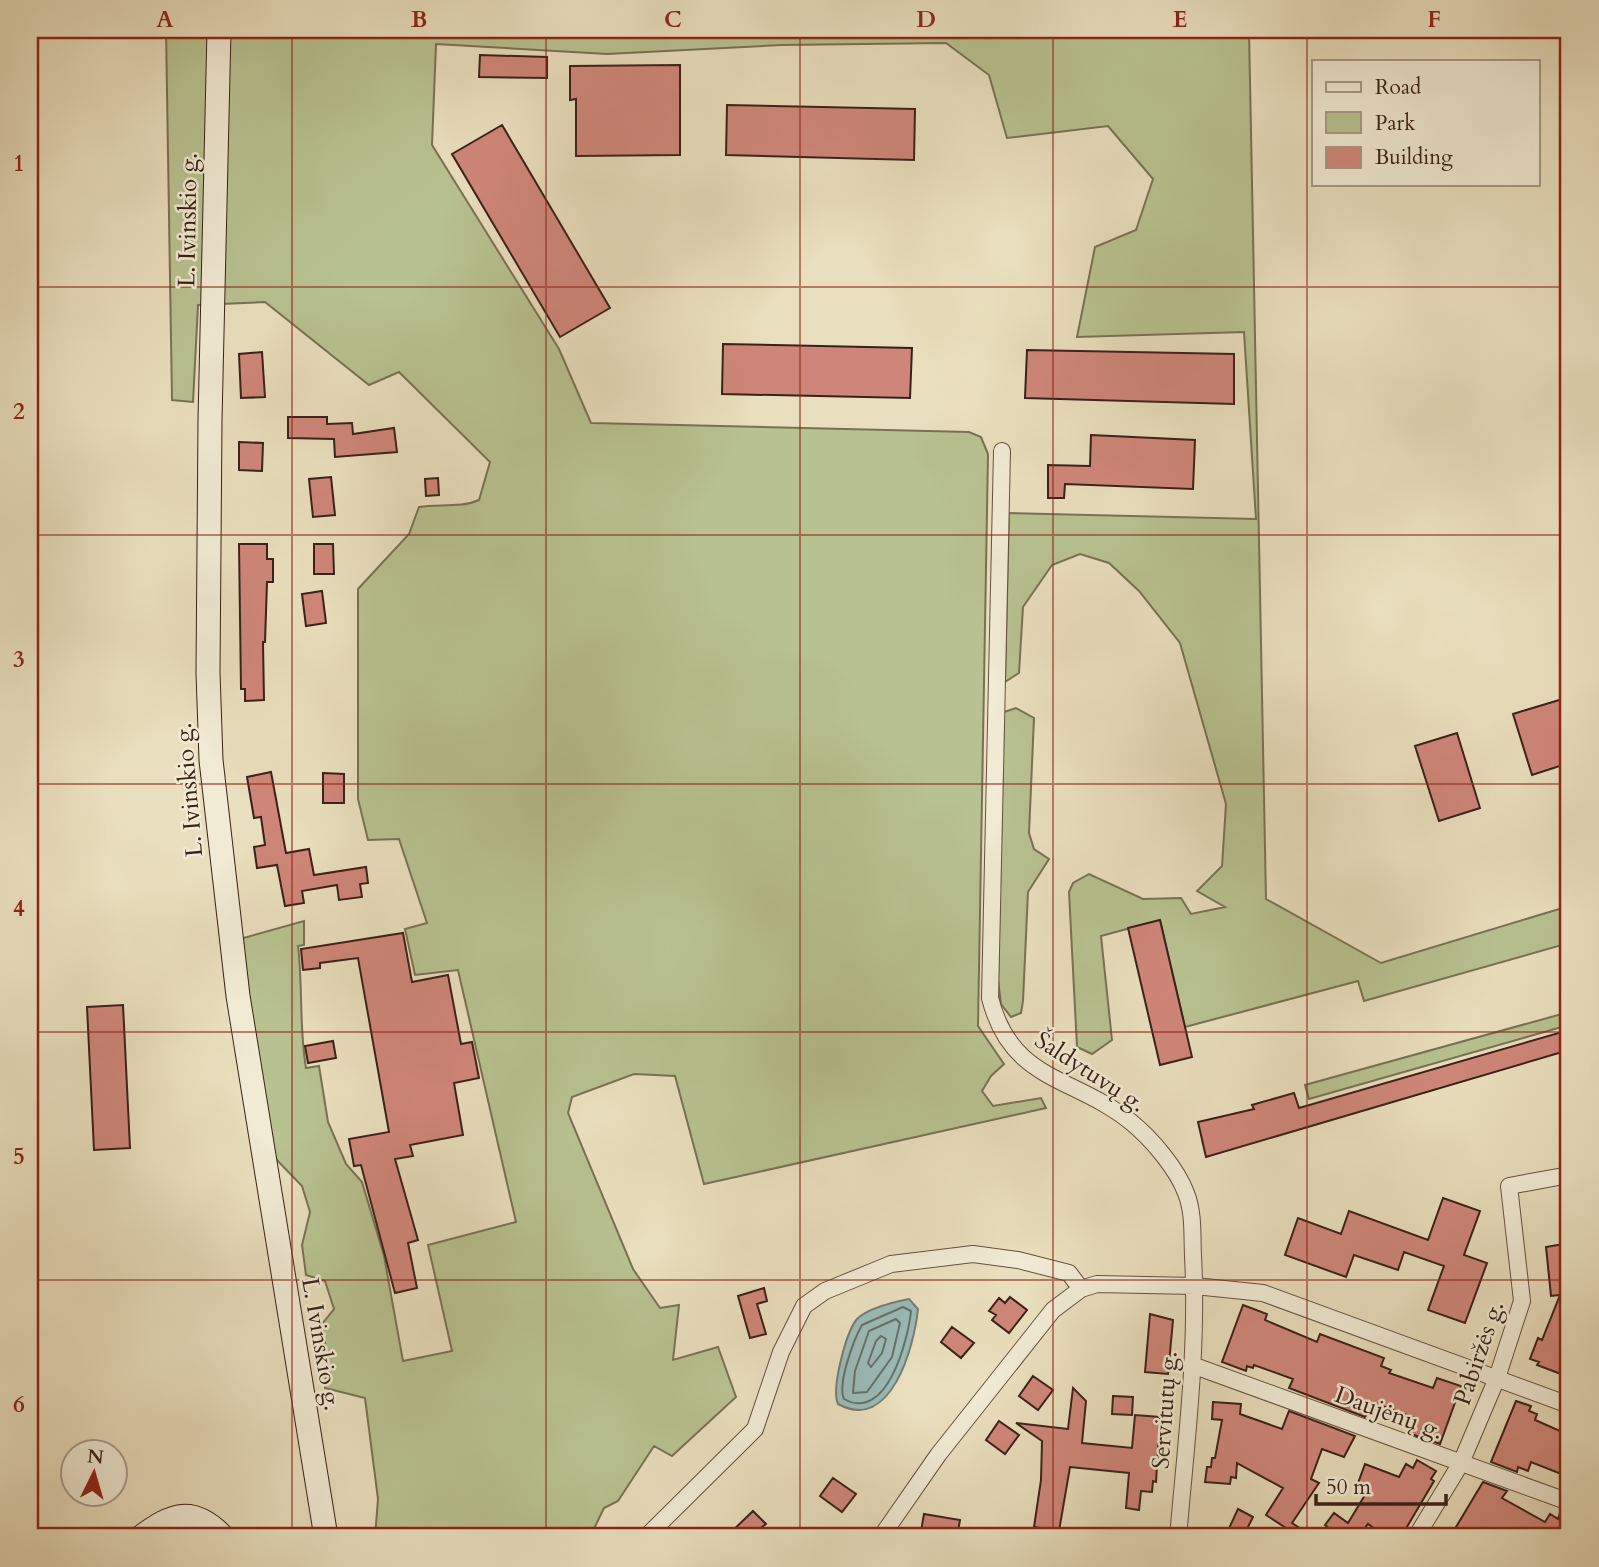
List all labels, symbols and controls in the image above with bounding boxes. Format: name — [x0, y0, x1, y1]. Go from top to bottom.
text: A — [156, 4, 174, 35]
text: B — [411, 4, 427, 35]
text: C — [664, 4, 682, 35]
text: D — [916, 4, 936, 35]
text: E — [1173, 4, 1187, 35]
text: F — [1427, 4, 1441, 35]
legend — [1312, 60, 1540, 186]
text: Road — [1375, 73, 1421, 102]
text: Park — [1375, 109, 1416, 138]
text: Building — [1375, 143, 1453, 172]
text: 1 — [13, 148, 25, 179]
street label: L. Ivinskio g. — [170, 153, 206, 287]
text: 2 — [13, 396, 25, 427]
text: 3 — [13, 644, 25, 675]
street label: L. Ivinskio g. — [167, 722, 211, 858]
text: 4 — [13, 893, 25, 924]
street label: Šaldytuvų g. — [1028, 1024, 1152, 1120]
text: 5 — [13, 1141, 25, 1172]
street label: L. Ivinskio g. — [293, 1275, 349, 1413]
street label: Pabiržės g. — [1446, 1296, 1512, 1410]
street label: Servitutų g. — [1144, 1350, 1186, 1470]
street label: Daujėnų g. — [1330, 1378, 1448, 1448]
text: 6 — [13, 1389, 25, 1420]
north arrow — [60, 1438, 130, 1508]
text: N — [86, 1443, 105, 1471]
scale bar — [1316, 1462, 1445, 1506]
text: 50 m — [1326, 1473, 1371, 1502]

